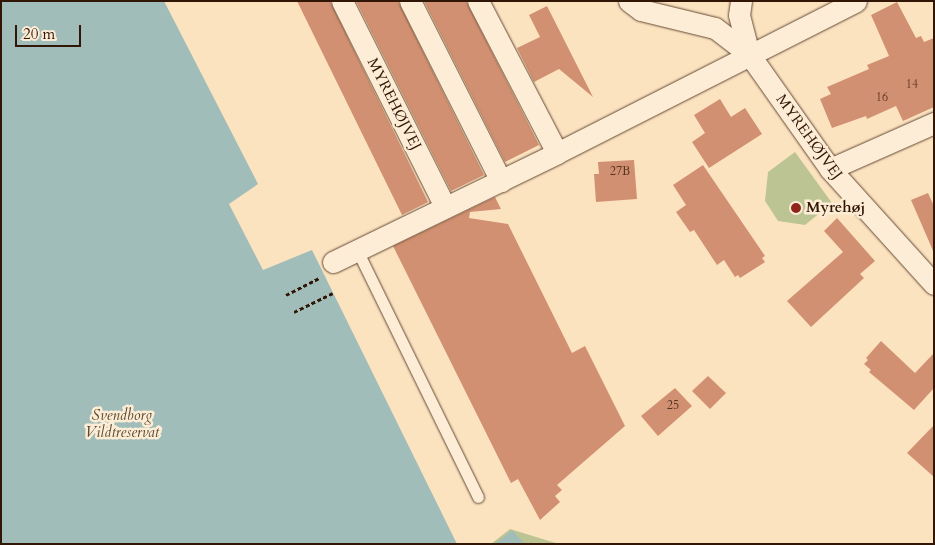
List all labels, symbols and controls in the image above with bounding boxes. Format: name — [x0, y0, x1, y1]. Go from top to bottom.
scale bar — [18, 15, 84, 47]
text: 20 m — [23, 24, 55, 44]
street label: MYREHØJVEJ — [363, 55, 425, 153]
house number: 14 — [906, 78, 918, 92]
street label: MYREHØJVEJ — [772, 91, 846, 183]
house number: 16 — [876, 91, 888, 105]
house number: 27B — [610, 165, 630, 179]
place label: Myrehøj — [806, 199, 865, 217]
marker: Myrehøj — [790, 202, 802, 214]
house number: 25 — [667, 399, 679, 413]
park label: Svendborg Vildtreservat — [85, 406, 159, 441]

